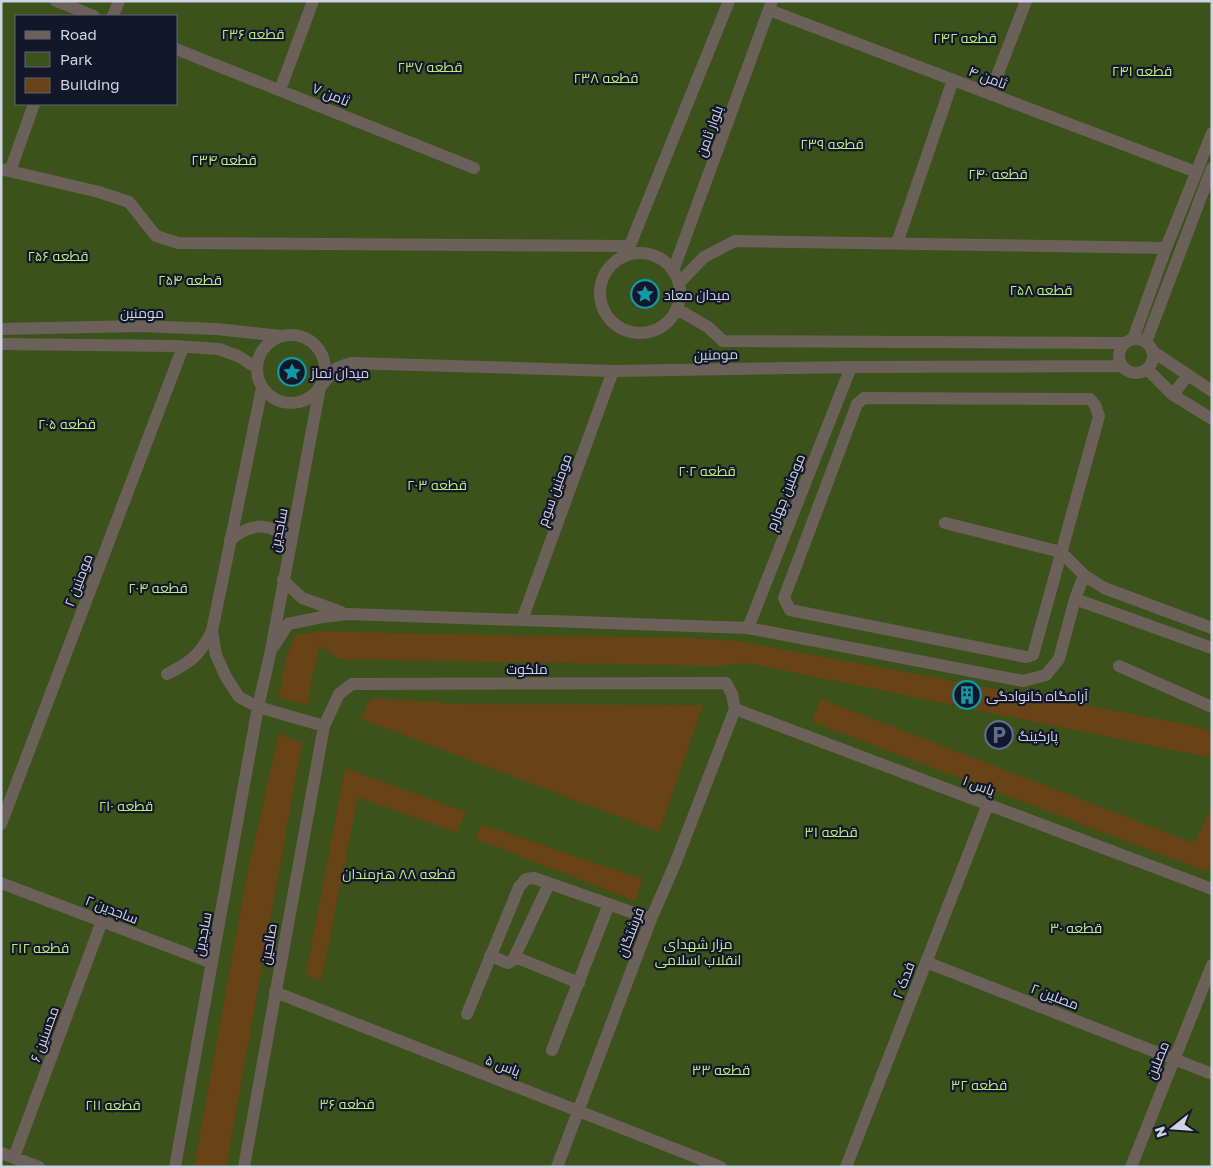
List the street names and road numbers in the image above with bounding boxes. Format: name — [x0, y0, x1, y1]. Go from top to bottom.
street label: ثامن ۴ — [967, 62, 1010, 92]
street label: ثامن ۷ — [310, 79, 352, 109]
street label: بلوار ثامن — [692, 103, 726, 159]
street label: مومنین — [120, 304, 164, 321]
street label: مومنین — [694, 345, 738, 363]
street label: مومنین سوم — [533, 451, 577, 529]
street label: مومنین چهارم — [762, 451, 810, 534]
street label: ساجدین — [265, 507, 291, 553]
street label: مومنین ۲ — [60, 551, 96, 609]
street label: ملکوت — [506, 660, 548, 677]
street label: یاس ۱ — [961, 771, 998, 799]
street label: ساجدین ۲ — [83, 891, 141, 927]
street label: فرشتگان — [613, 905, 647, 959]
street label: ساجدین — [189, 911, 215, 957]
street label: صالحین — [256, 922, 280, 966]
street label: فدک ۲ — [888, 959, 918, 1001]
street label: مصلین ۲ — [1029, 979, 1081, 1013]
street label: محسنین ۶ — [26, 1004, 62, 1064]
street label: مصلین — [1142, 1039, 1172, 1081]
street label: یاس ۵ — [483, 1051, 523, 1079]

